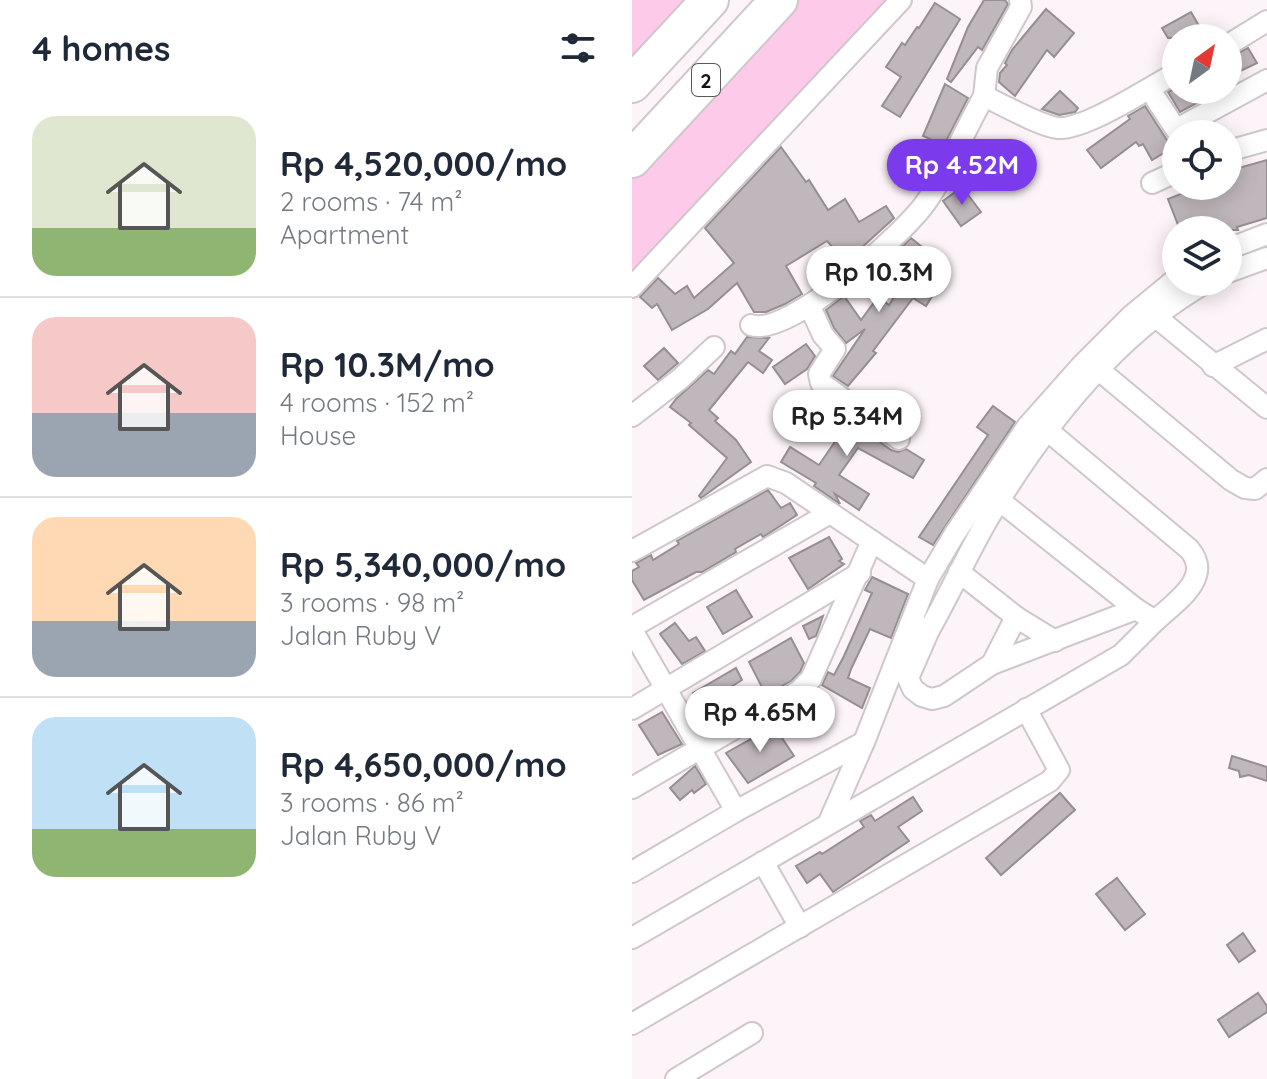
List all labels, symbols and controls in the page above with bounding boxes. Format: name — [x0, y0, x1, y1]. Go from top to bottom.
north arrow — [1162, 24, 1242, 104]
map controls — [1162, 24, 1242, 296]
icon: filters — [556, 26, 600, 70]
text: 4 homes — [32, 27, 170, 70]
road number: 2 — [692, 64, 720, 96]
button: locate — [1162, 120, 1242, 200]
pin: Rp 4.52M — [879, 139, 1045, 207]
text: Rp 4,520,000/mo — [280, 142, 567, 185]
icon: home — [96, 148, 192, 244]
text: Rp 4.52M — [905, 148, 1019, 181]
text: 2 rooms · 74 m² — [280, 185, 463, 218]
button: layers — [1162, 216, 1242, 296]
text: Apartment — [280, 218, 409, 251]
pin: Rp 10.3M — [796, 246, 962, 314]
text: Rp 10.3M — [824, 255, 934, 288]
text: Rp 10.3M/mo — [280, 343, 495, 386]
icon: home — [96, 349, 192, 445]
text: 4 rooms · 152 m² — [280, 386, 474, 419]
pin: Rp 5.34M — [764, 390, 930, 458]
text: Rp 5.34M — [791, 399, 903, 432]
text: House — [280, 419, 356, 452]
text: Rp 5,340,000/mo — [280, 543, 566, 586]
icon: home — [96, 549, 192, 645]
text: 3 rooms · 98 m² — [280, 586, 464, 619]
text: Jalan Ruby V — [280, 619, 441, 652]
pin: Rp 4.65M — [677, 686, 843, 754]
text: Rp 4.65M — [703, 695, 817, 728]
text: Rp 4,650,000/mo — [280, 743, 567, 786]
icon: home — [96, 749, 192, 845]
text: 3 rooms · 86 m² — [280, 786, 464, 819]
text: Jalan Ruby V — [280, 819, 441, 852]

